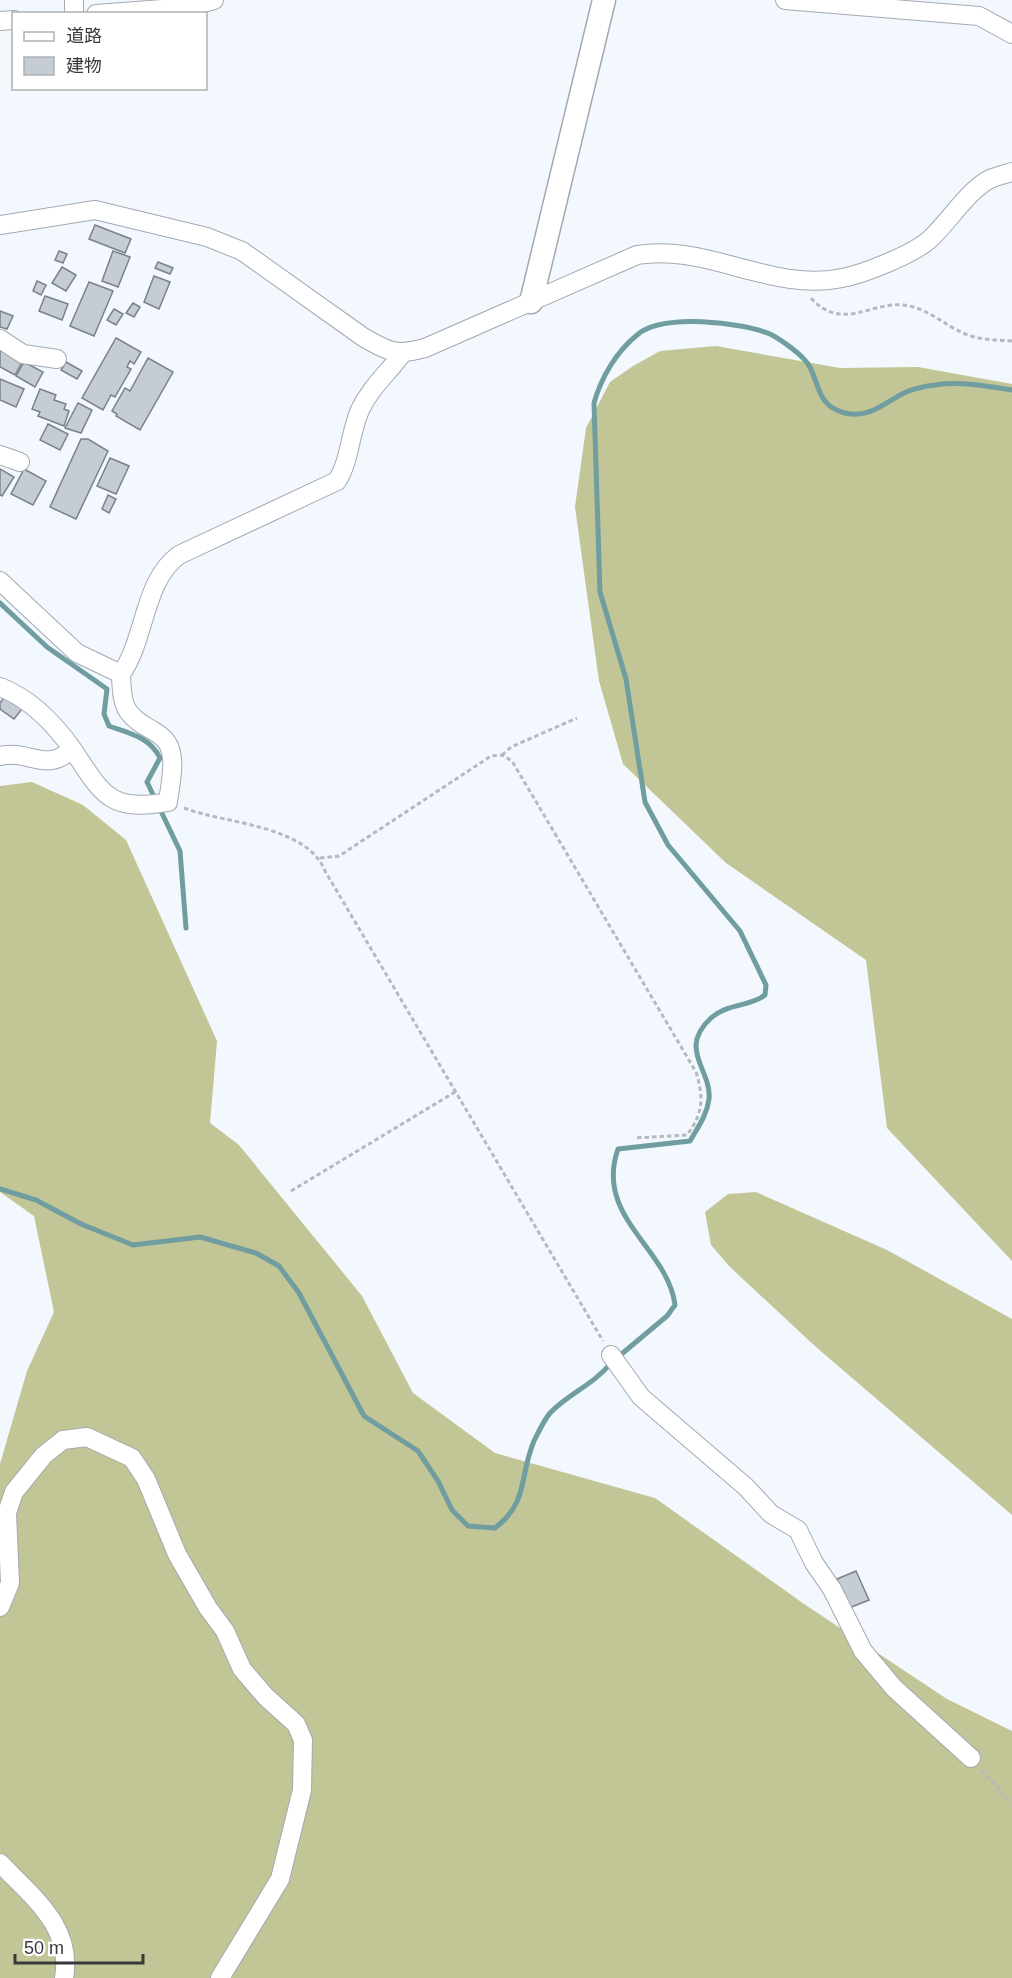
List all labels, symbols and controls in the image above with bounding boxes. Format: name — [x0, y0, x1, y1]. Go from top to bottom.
legend — [12, 12, 207, 90]
text: 道路 — [66, 26, 102, 46]
text: 建物 — [66, 56, 102, 76]
scale bar — [15, 1927, 142, 1965]
text: 50 m — [24, 1938, 64, 1958]

